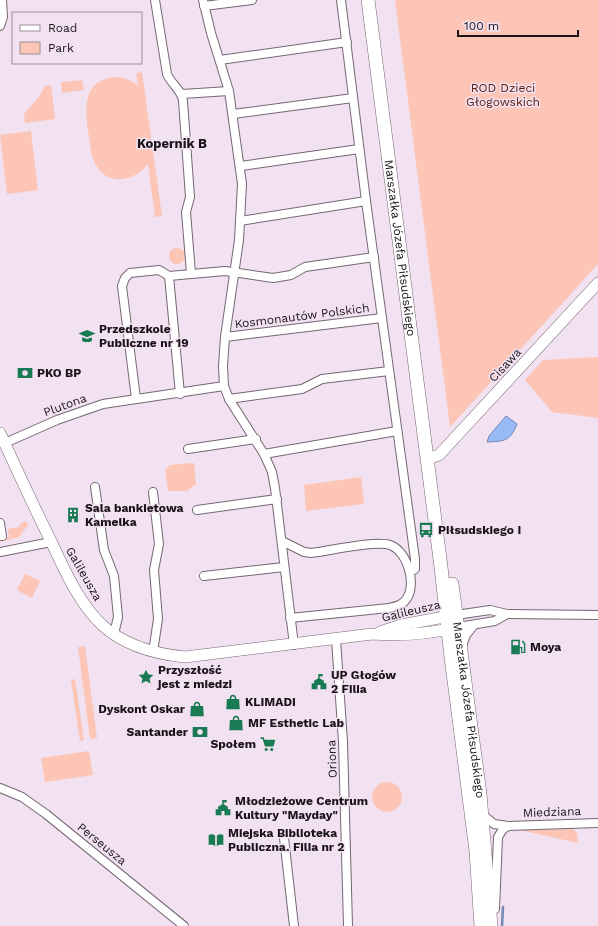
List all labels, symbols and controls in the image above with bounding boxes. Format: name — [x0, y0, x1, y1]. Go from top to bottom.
legend — [12, 12, 142, 64]
scale bar — [458, 12, 578, 38]
text: 100 m — [464, 19, 499, 33]
text: Road — [48, 21, 77, 35]
text: Park — [48, 41, 74, 55]
park label: ROD Dzieci Głogowskich — [466, 81, 540, 109]
district label: Kopernik B — [137, 136, 207, 151]
street label: Marszałka Józefa Piłsudskiego — [382, 159, 418, 337]
street label: Kosmonautów Polskich — [234, 301, 370, 331]
place label: Przedszkole Publiczne nr 19 — [99, 322, 189, 350]
school or university icon: Przedszkole Publiczne nr 19 — [78, 327, 96, 345]
street label: Cisawa — [486, 345, 524, 385]
bank icon: PKO BP — [16, 364, 34, 382]
place label: PKO BP — [37, 366, 81, 380]
street label: Plutona — [42, 391, 89, 419]
place label: Sala bankietowa Kamelka — [85, 501, 184, 529]
building icon: Sala bankietowa Kamelka — [64, 506, 82, 524]
bus stop icon: Piłsudskiego I — [417, 521, 435, 539]
place label: Piłsudskiego I — [438, 523, 521, 537]
street label: Galileusza — [63, 545, 105, 604]
street label: Galileusza — [380, 597, 442, 625]
street label: Marszałka Józefa Piłsudskiego — [450, 621, 487, 799]
fuel station icon: Moya — [509, 638, 527, 656]
place label: Moya — [530, 640, 561, 654]
place label: Przyszłość jest z miedzi — [156, 663, 232, 691]
place icon: Przyszłość jest z miedzi — [137, 668, 155, 686]
place label: UP Głogów 2 Filia — [331, 668, 396, 696]
public building icon: UP Głogów 2 Filia — [310, 673, 328, 691]
shop icon: KLIMADI — [224, 693, 242, 711]
place label: KLIMADI — [245, 695, 296, 709]
shop icon: Dyskont Oskar — [188, 700, 206, 718]
place label: Dyskont Oskar — [98, 702, 186, 716]
shop icon: MF Esthetic Lab — [227, 714, 245, 732]
place label: MF Esthetic Lab — [248, 716, 344, 730]
bank icon: Santander — [191, 723, 209, 741]
place label: Santander — [127, 725, 189, 739]
supermarket icon: Społem — [259, 735, 277, 753]
place label: Społem — [210, 737, 256, 751]
street label: Oriona — [324, 739, 340, 778]
place label: Młodzieżowe Centrum Kultury "Mayday" — [235, 794, 368, 822]
public building icon: Młodzieżowe Centrum Kultury "Mayday" — [214, 799, 232, 817]
street label: Miedziana — [523, 804, 582, 820]
street label: Perseusza — [75, 820, 129, 868]
place label: Miejska Biblioteka Publiczna. Filia nr 2 — [228, 826, 344, 854]
library icon: Miejska Biblioteka Publiczna. Filia nr 2 — [207, 831, 225, 849]

